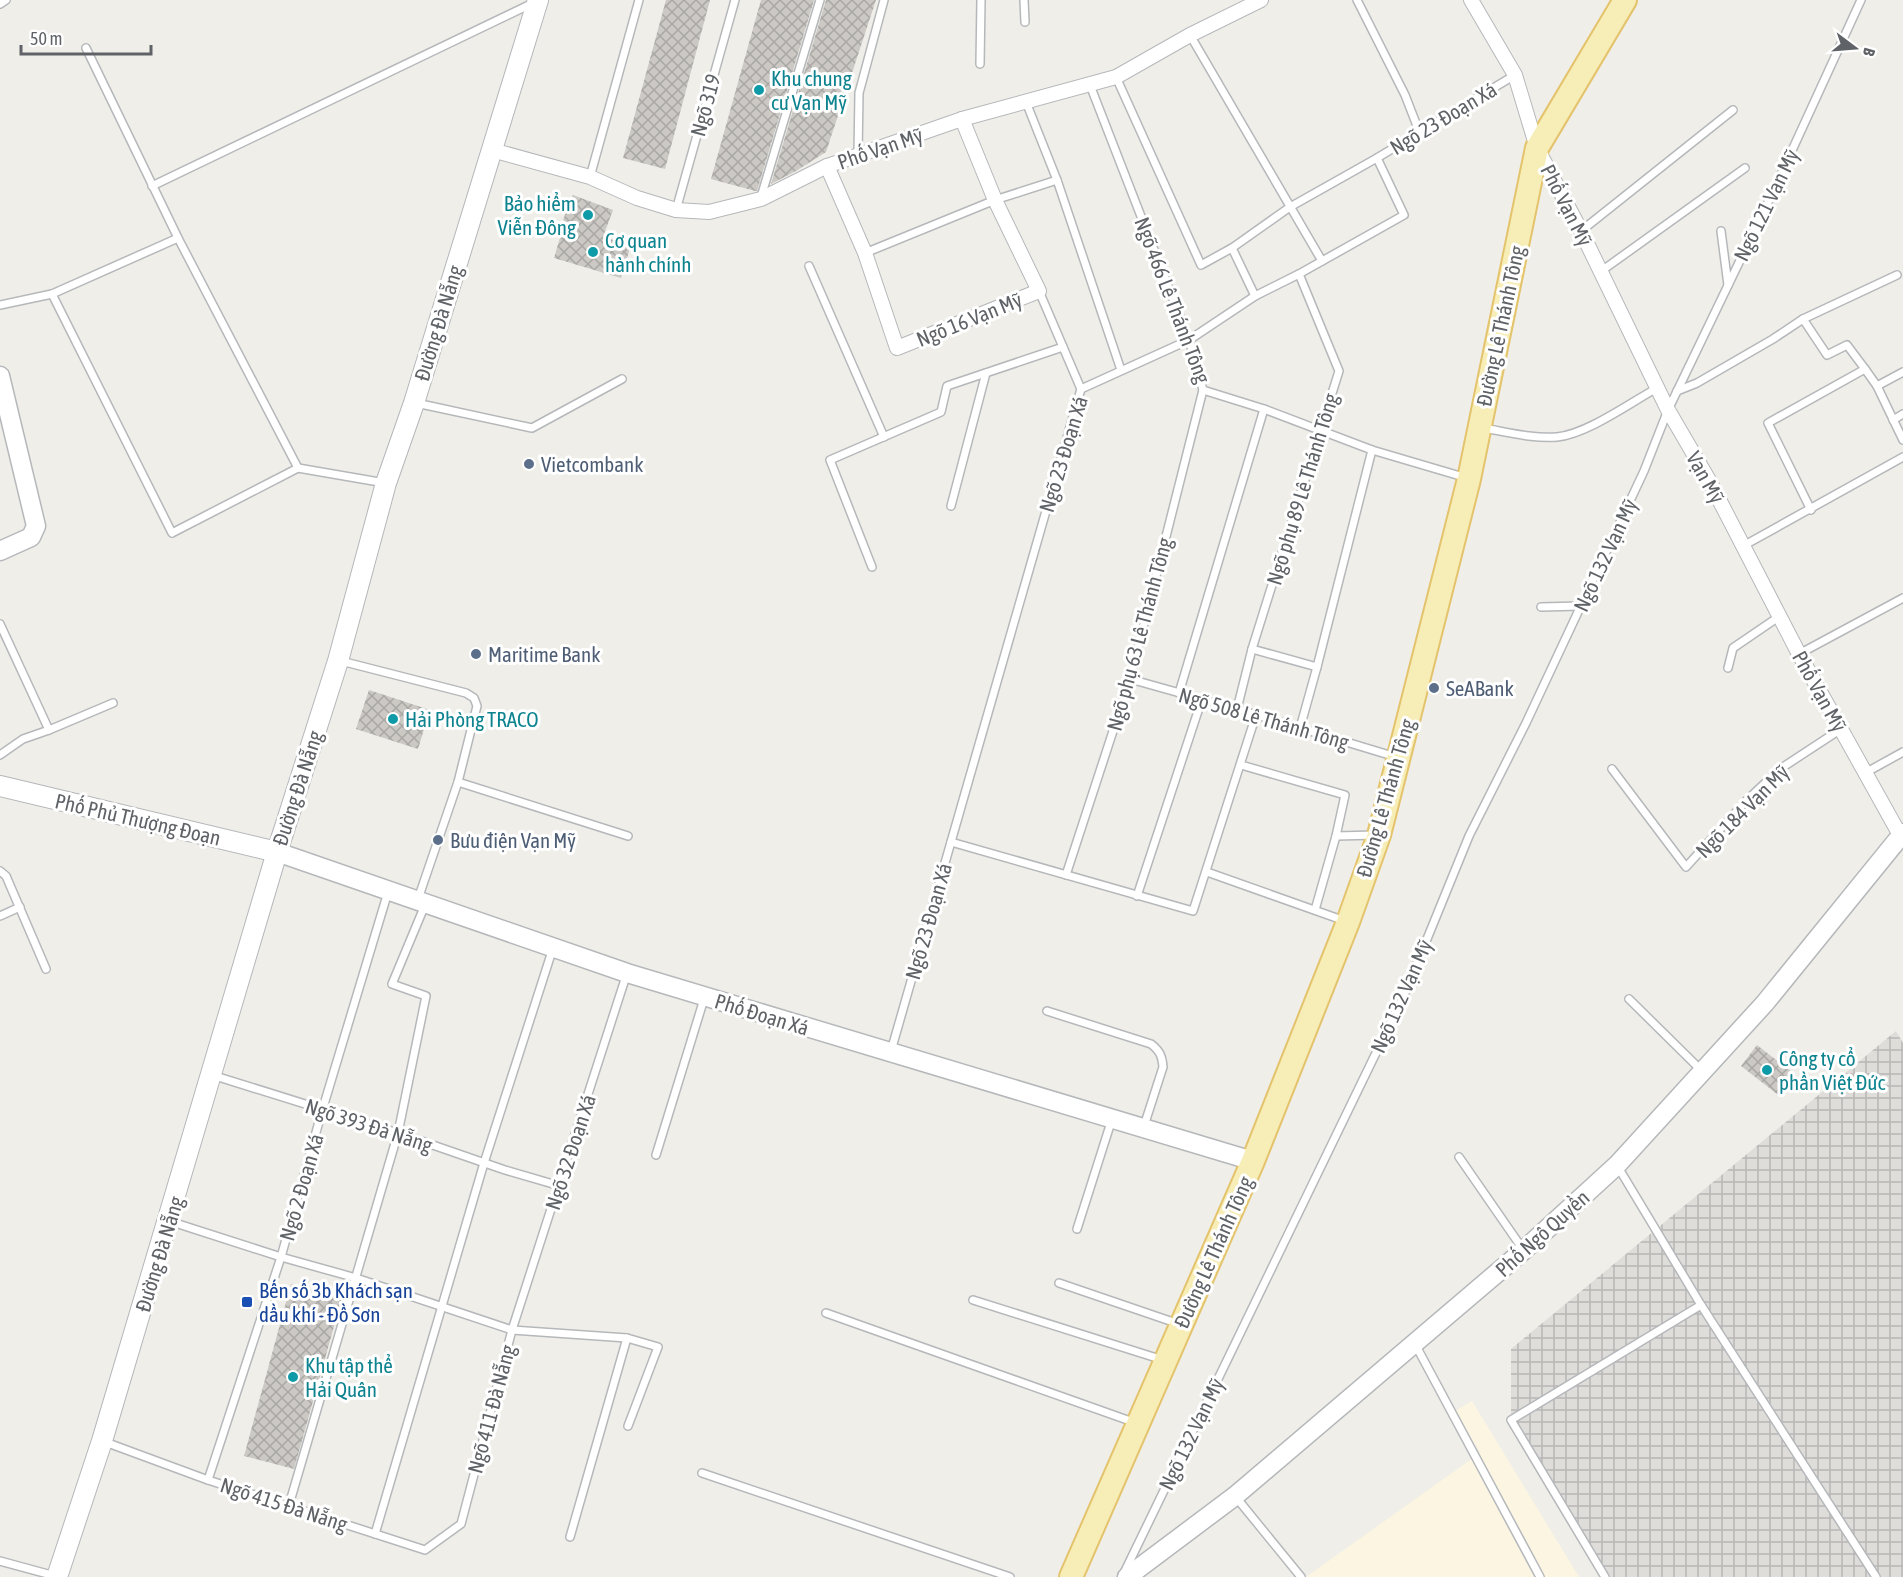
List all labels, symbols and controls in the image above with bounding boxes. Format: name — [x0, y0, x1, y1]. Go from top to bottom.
scale bar — [21, 18, 152, 56]
north arrow — [1825, 18, 1885, 78]
text: 50 m — [30, 28, 62, 49]
text: B — [1860, 46, 1879, 59]
place label: Khu chung cư Vạn Mỹ — [771, 66, 852, 114]
street label: Ngõ 319 — [685, 71, 725, 139]
street label: Ngõ 23 Đoạn Xá — [1385, 77, 1501, 159]
marker: Khu chung cư Vạn Mỹ — [752, 83, 766, 97]
street label: Phố Vạn Mỹ — [834, 122, 926, 174]
street label: Ngõ 121 Vạn Mỹ — [1729, 145, 1804, 265]
street label: Phố Vạn Mỹ — [1536, 160, 1598, 250]
place label: Bảo hiểm Viễn Đông — [497, 191, 576, 239]
marker: Bảo hiểm Viễn Đông — [581, 208, 595, 222]
street label: Ngõ 466 Lê Thánh Tông — [1130, 214, 1216, 386]
place label: Cơ quan hành chính — [605, 228, 691, 276]
street label: Đường Lê Thánh Tông — [1471, 244, 1529, 408]
marker: Cơ quan hành chính — [586, 245, 600, 259]
street label: Đường Đà Nẵng — [409, 262, 467, 384]
street label: Ngõ 16 Vạn Mỹ — [913, 287, 1026, 351]
street label: Ngõ phụ 89 Lê Thánh Tông — [1261, 390, 1343, 588]
street label: Ngõ 23 Đoạn Xá — [1034, 393, 1092, 515]
street label: Vạn Mỹ — [1682, 447, 1730, 507]
place label: Vietcombank — [541, 452, 643, 476]
marker: Vietcombank — [522, 457, 536, 471]
street label: Ngõ 132 Vạn Mỹ — [1568, 495, 1642, 615]
street label: Ngõ phụ 63 Lê Thánh Tông — [1102, 535, 1176, 733]
place label: Maritime Bank — [488, 642, 600, 666]
marker: Maritime Bank — [469, 647, 483, 661]
street label: Phố Vạn Mỹ — [1788, 647, 1852, 736]
place label: SeABank — [1446, 676, 1514, 700]
marker: SeABank — [1427, 681, 1441, 695]
street label: Ngõ 508 Lê Thánh Tông — [1176, 682, 1352, 754]
place label: Hải Phòng TRACO — [405, 707, 538, 731]
marker: Hải Phòng TRACO — [386, 712, 400, 726]
street label: Đường Lê Thánh Tông — [1351, 716, 1419, 880]
street label: Đường Đà Nẵng — [267, 727, 327, 849]
street label: Ngõ 184 Vạn Mỹ — [1691, 759, 1794, 862]
street label: Phố Phủ Thượng Đoạn — [53, 788, 223, 850]
place label: Bưu điện Vạn Mỹ — [450, 828, 576, 852]
marker: Bưu điện Vạn Mỹ — [431, 833, 445, 847]
street label: Ngõ 23 Đoạn Xá — [900, 860, 956, 982]
street label: Ngõ 132 Vạn Mỹ — [1365, 935, 1437, 1056]
street label: Phố Đoạn Xá — [712, 988, 812, 1040]
place label: Công ty cổ phần Việt Đức — [1779, 1046, 1885, 1094]
marker: Công ty cổ phần Việt Đức — [1760, 1063, 1774, 1077]
street label: Ngõ 32 Đoạn Xá — [540, 1091, 600, 1213]
street label: Ngõ 393 Đà Nẵng — [303, 1093, 435, 1157]
street label: Ngõ 2 Đoạn Xá — [274, 1131, 328, 1243]
street label: Đường Lê Thánh Tông — [1169, 1172, 1257, 1332]
street label: Phố Ngô Quyền — [1490, 1185, 1594, 1281]
street label: Đường Đà Nẵng — [130, 1193, 188, 1315]
place label: Bến số 3b Khách sạn dầu khí - Đồ Sơn — [259, 1278, 413, 1326]
marker: Bến số 3b Khách sạn dầu khí - Đồ Sơn — [240, 1295, 254, 1309]
street label: Ngõ 411 Đà Nẵng — [462, 1342, 520, 1476]
place label: Khu tập thể Hải Quân — [305, 1353, 393, 1401]
marker: Khu tập thể Hải Quân — [286, 1370, 300, 1384]
street label: Ngõ 132 Vạn Mỹ — [1154, 1374, 1229, 1494]
street label: Ngõ 415 Đà Nẵng — [218, 1472, 350, 1536]

